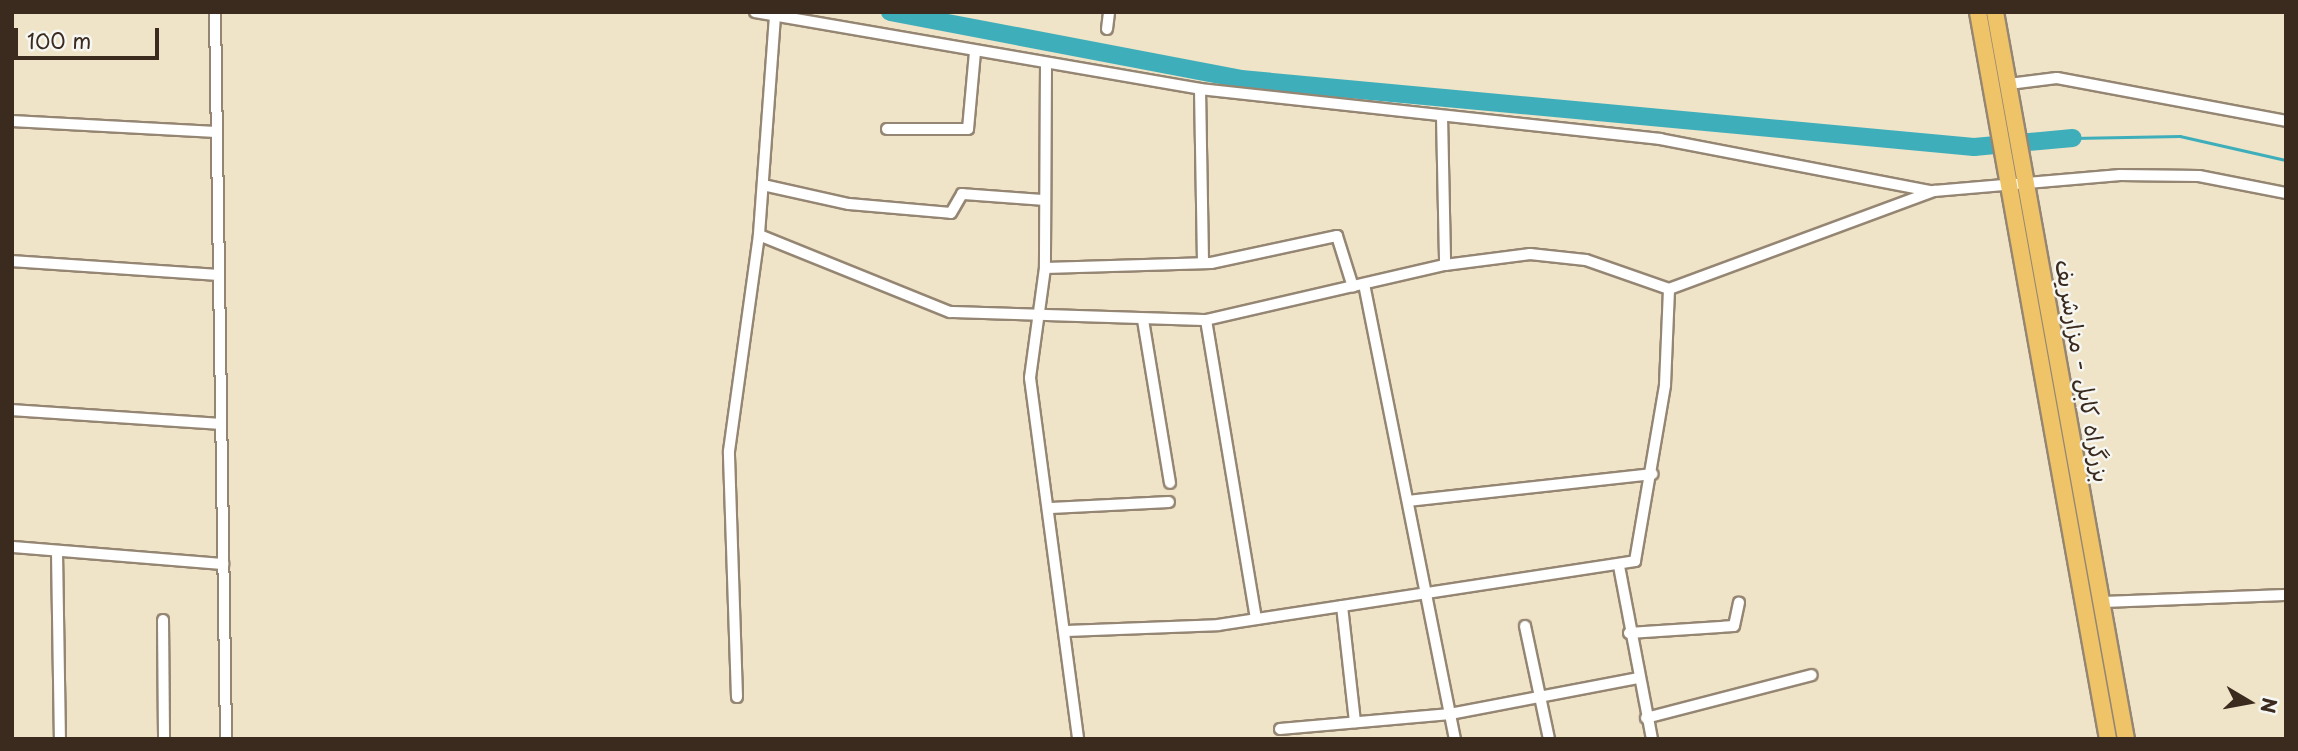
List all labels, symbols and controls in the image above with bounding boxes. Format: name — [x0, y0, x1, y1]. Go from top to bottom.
scale bar — [18, 14, 163, 58]
text: 100 m — [27, 24, 91, 56]
street label: بزرگراه کابل - مزارشریف — [2050, 257, 2116, 485]
north arrow — [2214, 667, 2284, 737]
text: N — [2255, 696, 2285, 715]

